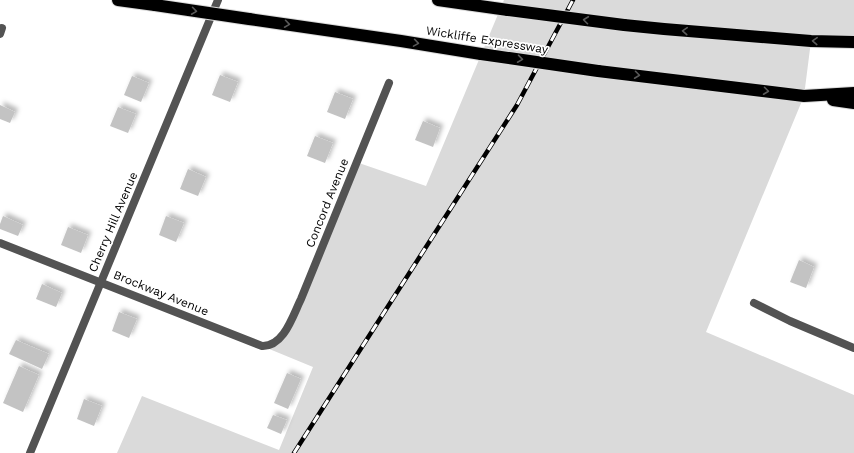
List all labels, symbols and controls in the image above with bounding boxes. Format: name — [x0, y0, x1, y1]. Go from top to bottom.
one-way arrow — [191, 6, 197, 15]
one-way arrow — [582, 16, 589, 25]
one-way arrow — [284, 19, 291, 28]
street label: Wickliffe Expressway — [425, 23, 550, 57]
one-way arrow — [682, 27, 688, 36]
one-way arrow — [812, 37, 818, 45]
one-way arrow — [413, 38, 419, 47]
one-way arrow — [517, 54, 523, 63]
one-way arrow — [634, 71, 640, 80]
one-way arrow — [763, 86, 769, 95]
street label: Concord Avenue — [303, 156, 351, 250]
street label: Cherry Hill Avenue — [86, 170, 140, 274]
street label: Brockway Avenue — [111, 267, 211, 319]

